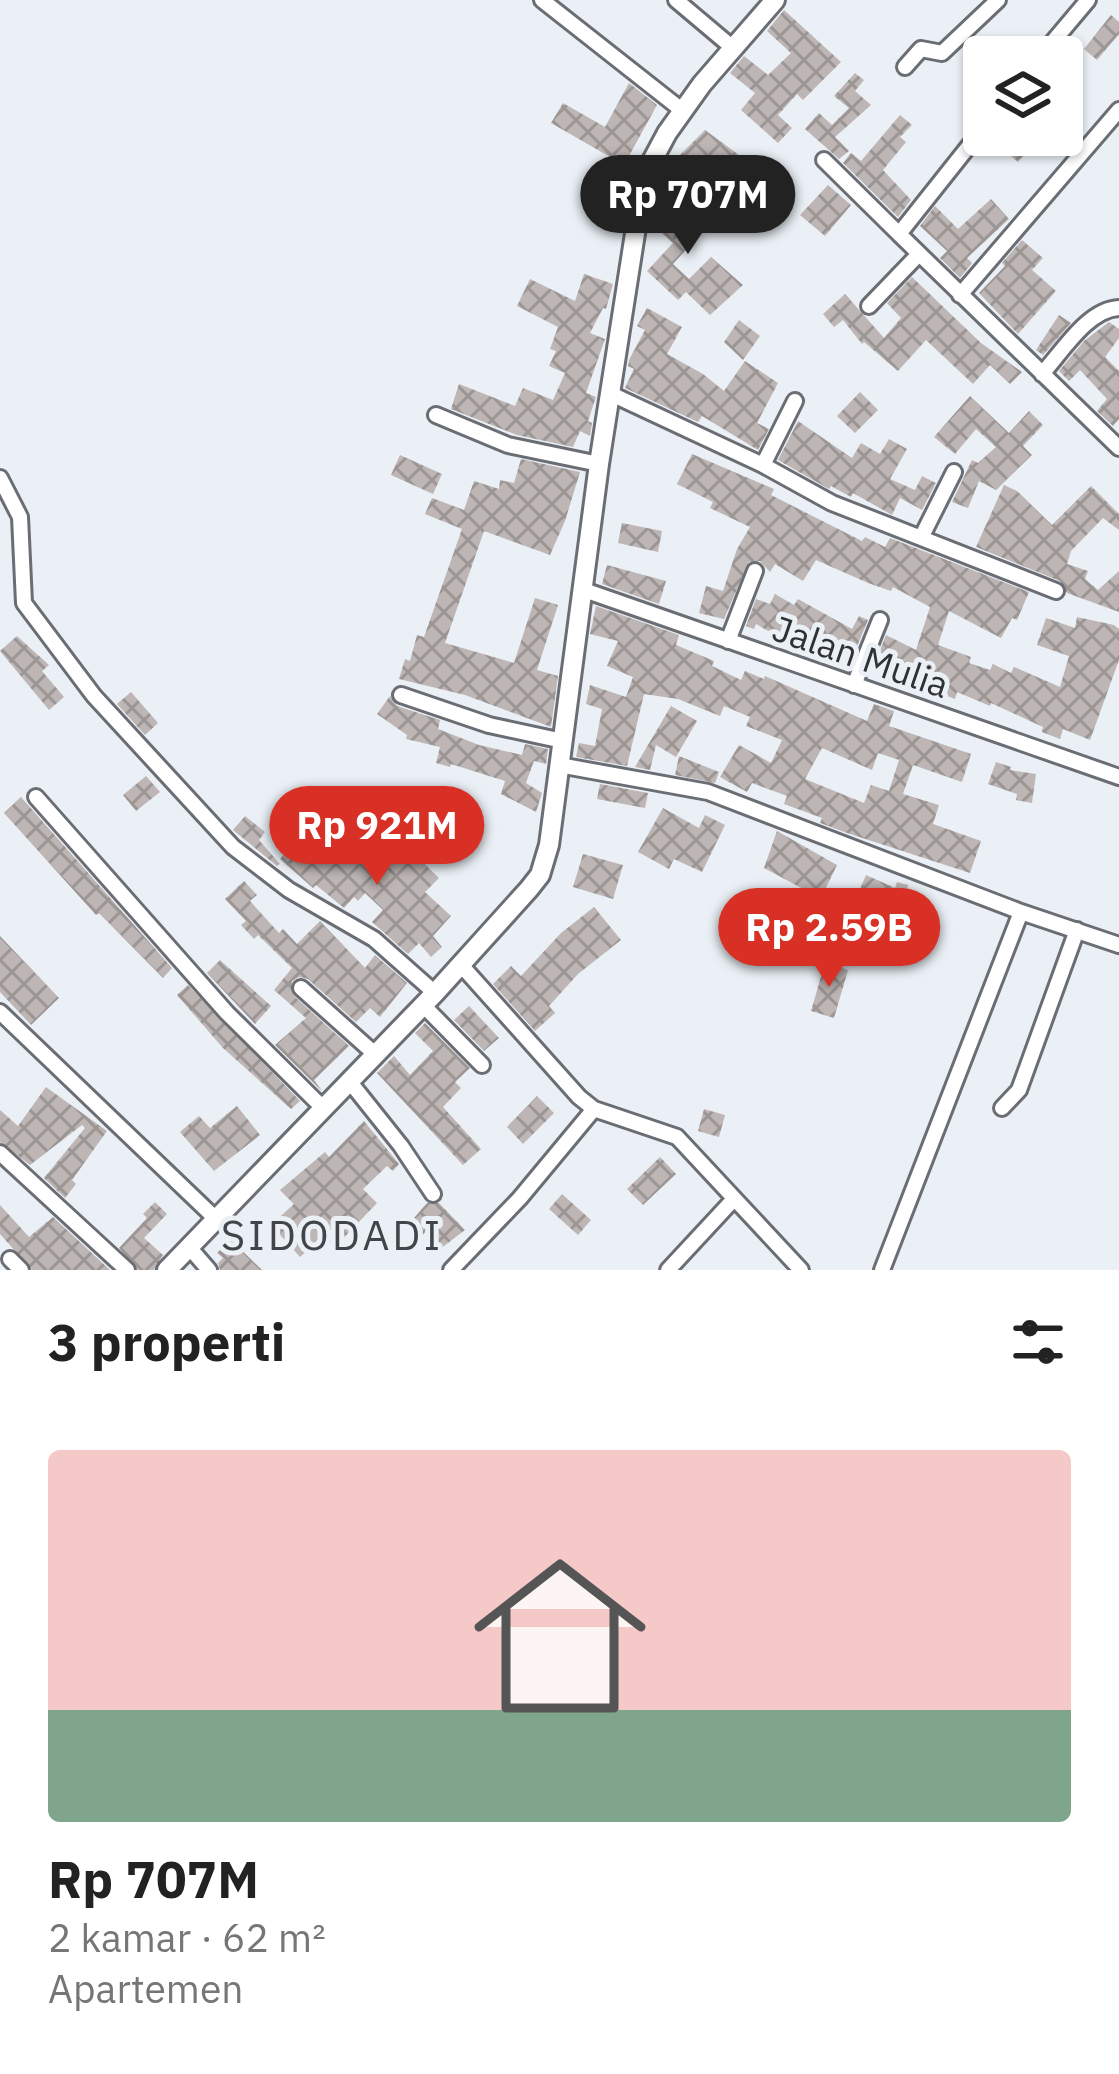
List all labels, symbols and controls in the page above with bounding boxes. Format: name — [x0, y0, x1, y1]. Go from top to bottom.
map controls — [963, 36, 1083, 156]
button: layers — [963, 36, 1083, 156]
pin: Rp 707M — [577, 155, 799, 257]
text: Rp 707M — [607, 168, 769, 219]
street label: Jalan Mulia — [767, 604, 955, 708]
pin: Rp 921M — [266, 786, 488, 888]
text: Rp 921M — [296, 799, 458, 850]
pin: Rp 2.59B — [705, 888, 953, 990]
text: Rp 2.59B — [745, 901, 913, 952]
district label: SIDODADI — [221, 1207, 443, 1262]
text: 3 properti — [48, 1309, 285, 1375]
icon: filters — [1005, 1309, 1071, 1375]
icon: home — [452, 1528, 668, 1744]
text: Rp 707M — [48, 1846, 259, 1912]
text: 2 kamar · 62 m² — [48, 1912, 326, 1963]
text: Apartemen — [48, 1963, 243, 2014]

